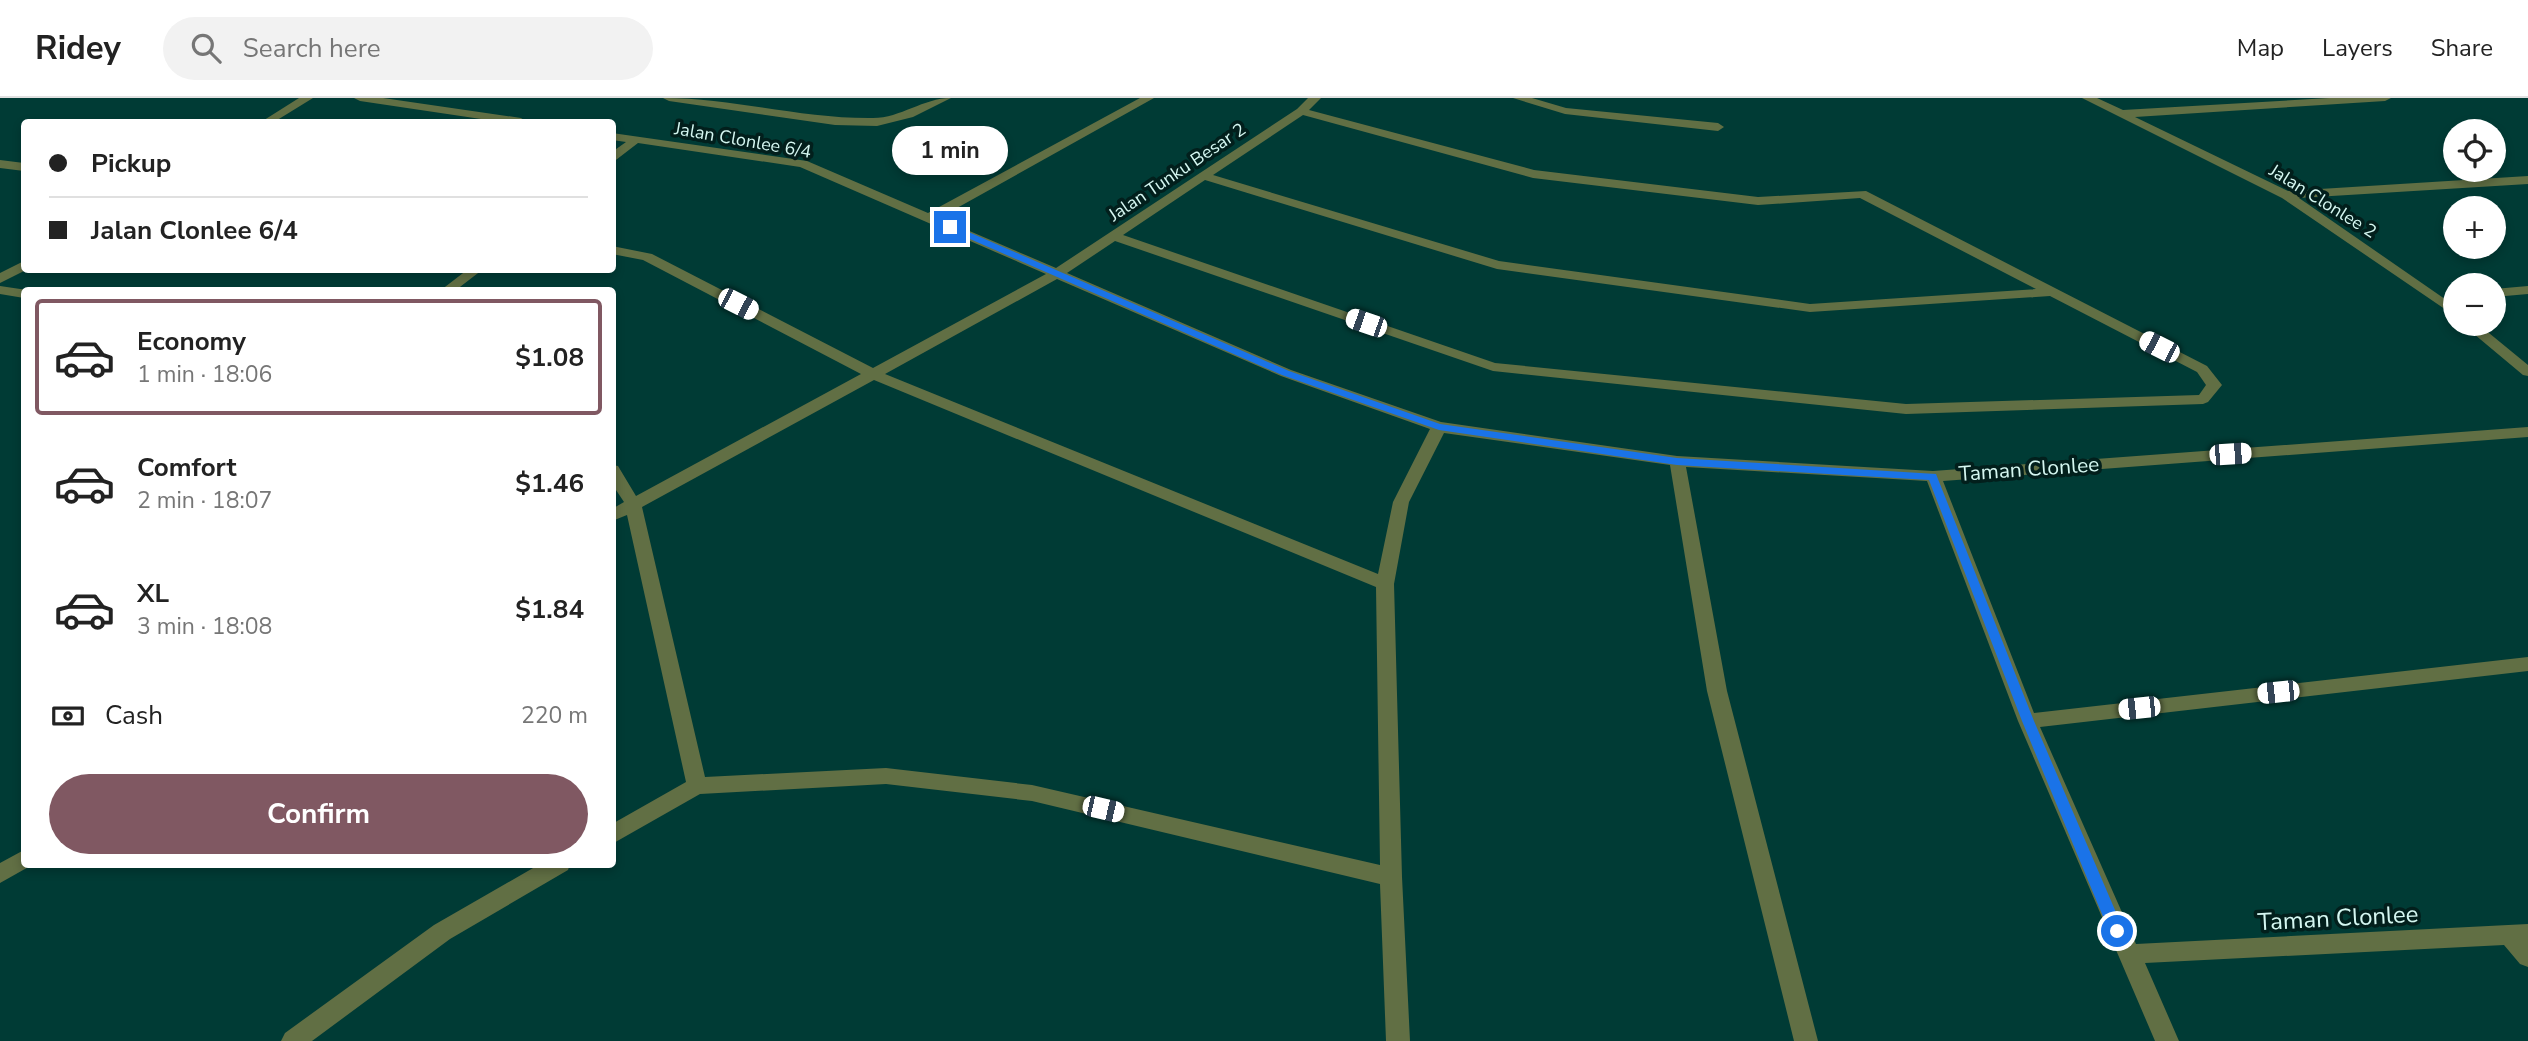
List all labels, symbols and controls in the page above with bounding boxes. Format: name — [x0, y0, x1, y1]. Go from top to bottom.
search box — [163, 17, 653, 80]
text: Ridey — [35, 26, 121, 71]
icon: search — [187, 29, 225, 67]
text: Search here — [243, 31, 381, 66]
text: Map — [2237, 32, 2284, 64]
text: Layers — [2322, 32, 2393, 64]
text: Share — [2431, 32, 2493, 64]
street label: Jalan Clonlee 6/4 — [672, 116, 813, 164]
street label: Jalan Tunku Besar 2 — [1103, 117, 1250, 227]
map controls — [2443, 119, 2506, 336]
button: locate — [2443, 119, 2506, 182]
callout: 1 min — [892, 125, 1008, 174]
text: 1 min — [920, 135, 980, 166]
text: Pickup — [91, 146, 171, 181]
street label: Jalan Clonlee 2 — [2264, 158, 2381, 244]
button: + — [2443, 196, 2506, 259]
route end — [934, 211, 966, 243]
text: Jalan Clonlee 6/4 — [91, 213, 298, 248]
button: − — [2443, 273, 2506, 336]
car — [715, 285, 762, 323]
car — [1343, 306, 1390, 340]
text: Economy — [137, 324, 246, 359]
icon: car — [53, 326, 116, 389]
car — [2136, 328, 2183, 366]
text: $1.08 — [515, 340, 584, 375]
text: 1 min · 18:06 — [137, 359, 272, 390]
car — [2209, 442, 2252, 466]
text: Comfort — [137, 450, 237, 485]
street label: Taman Clonlee — [1958, 450, 2100, 488]
icon: car — [53, 452, 116, 515]
text: $1.46 — [515, 466, 584, 501]
text: 2 min · 18:07 — [137, 485, 272, 516]
text: XL — [137, 576, 169, 611]
icon: car — [53, 578, 116, 641]
text: $1.84 — [515, 592, 584, 627]
text: 3 min · 18:08 — [137, 611, 272, 642]
car — [2257, 679, 2300, 705]
car — [2118, 695, 2161, 721]
icon: cash — [49, 697, 87, 735]
text: Cash — [105, 698, 163, 733]
text: 220 m — [521, 700, 588, 731]
button: Confirm — [49, 774, 588, 854]
car — [1081, 794, 1126, 824]
street label: Taman Clonlee — [2257, 898, 2419, 938]
route start — [2101, 915, 2133, 947]

